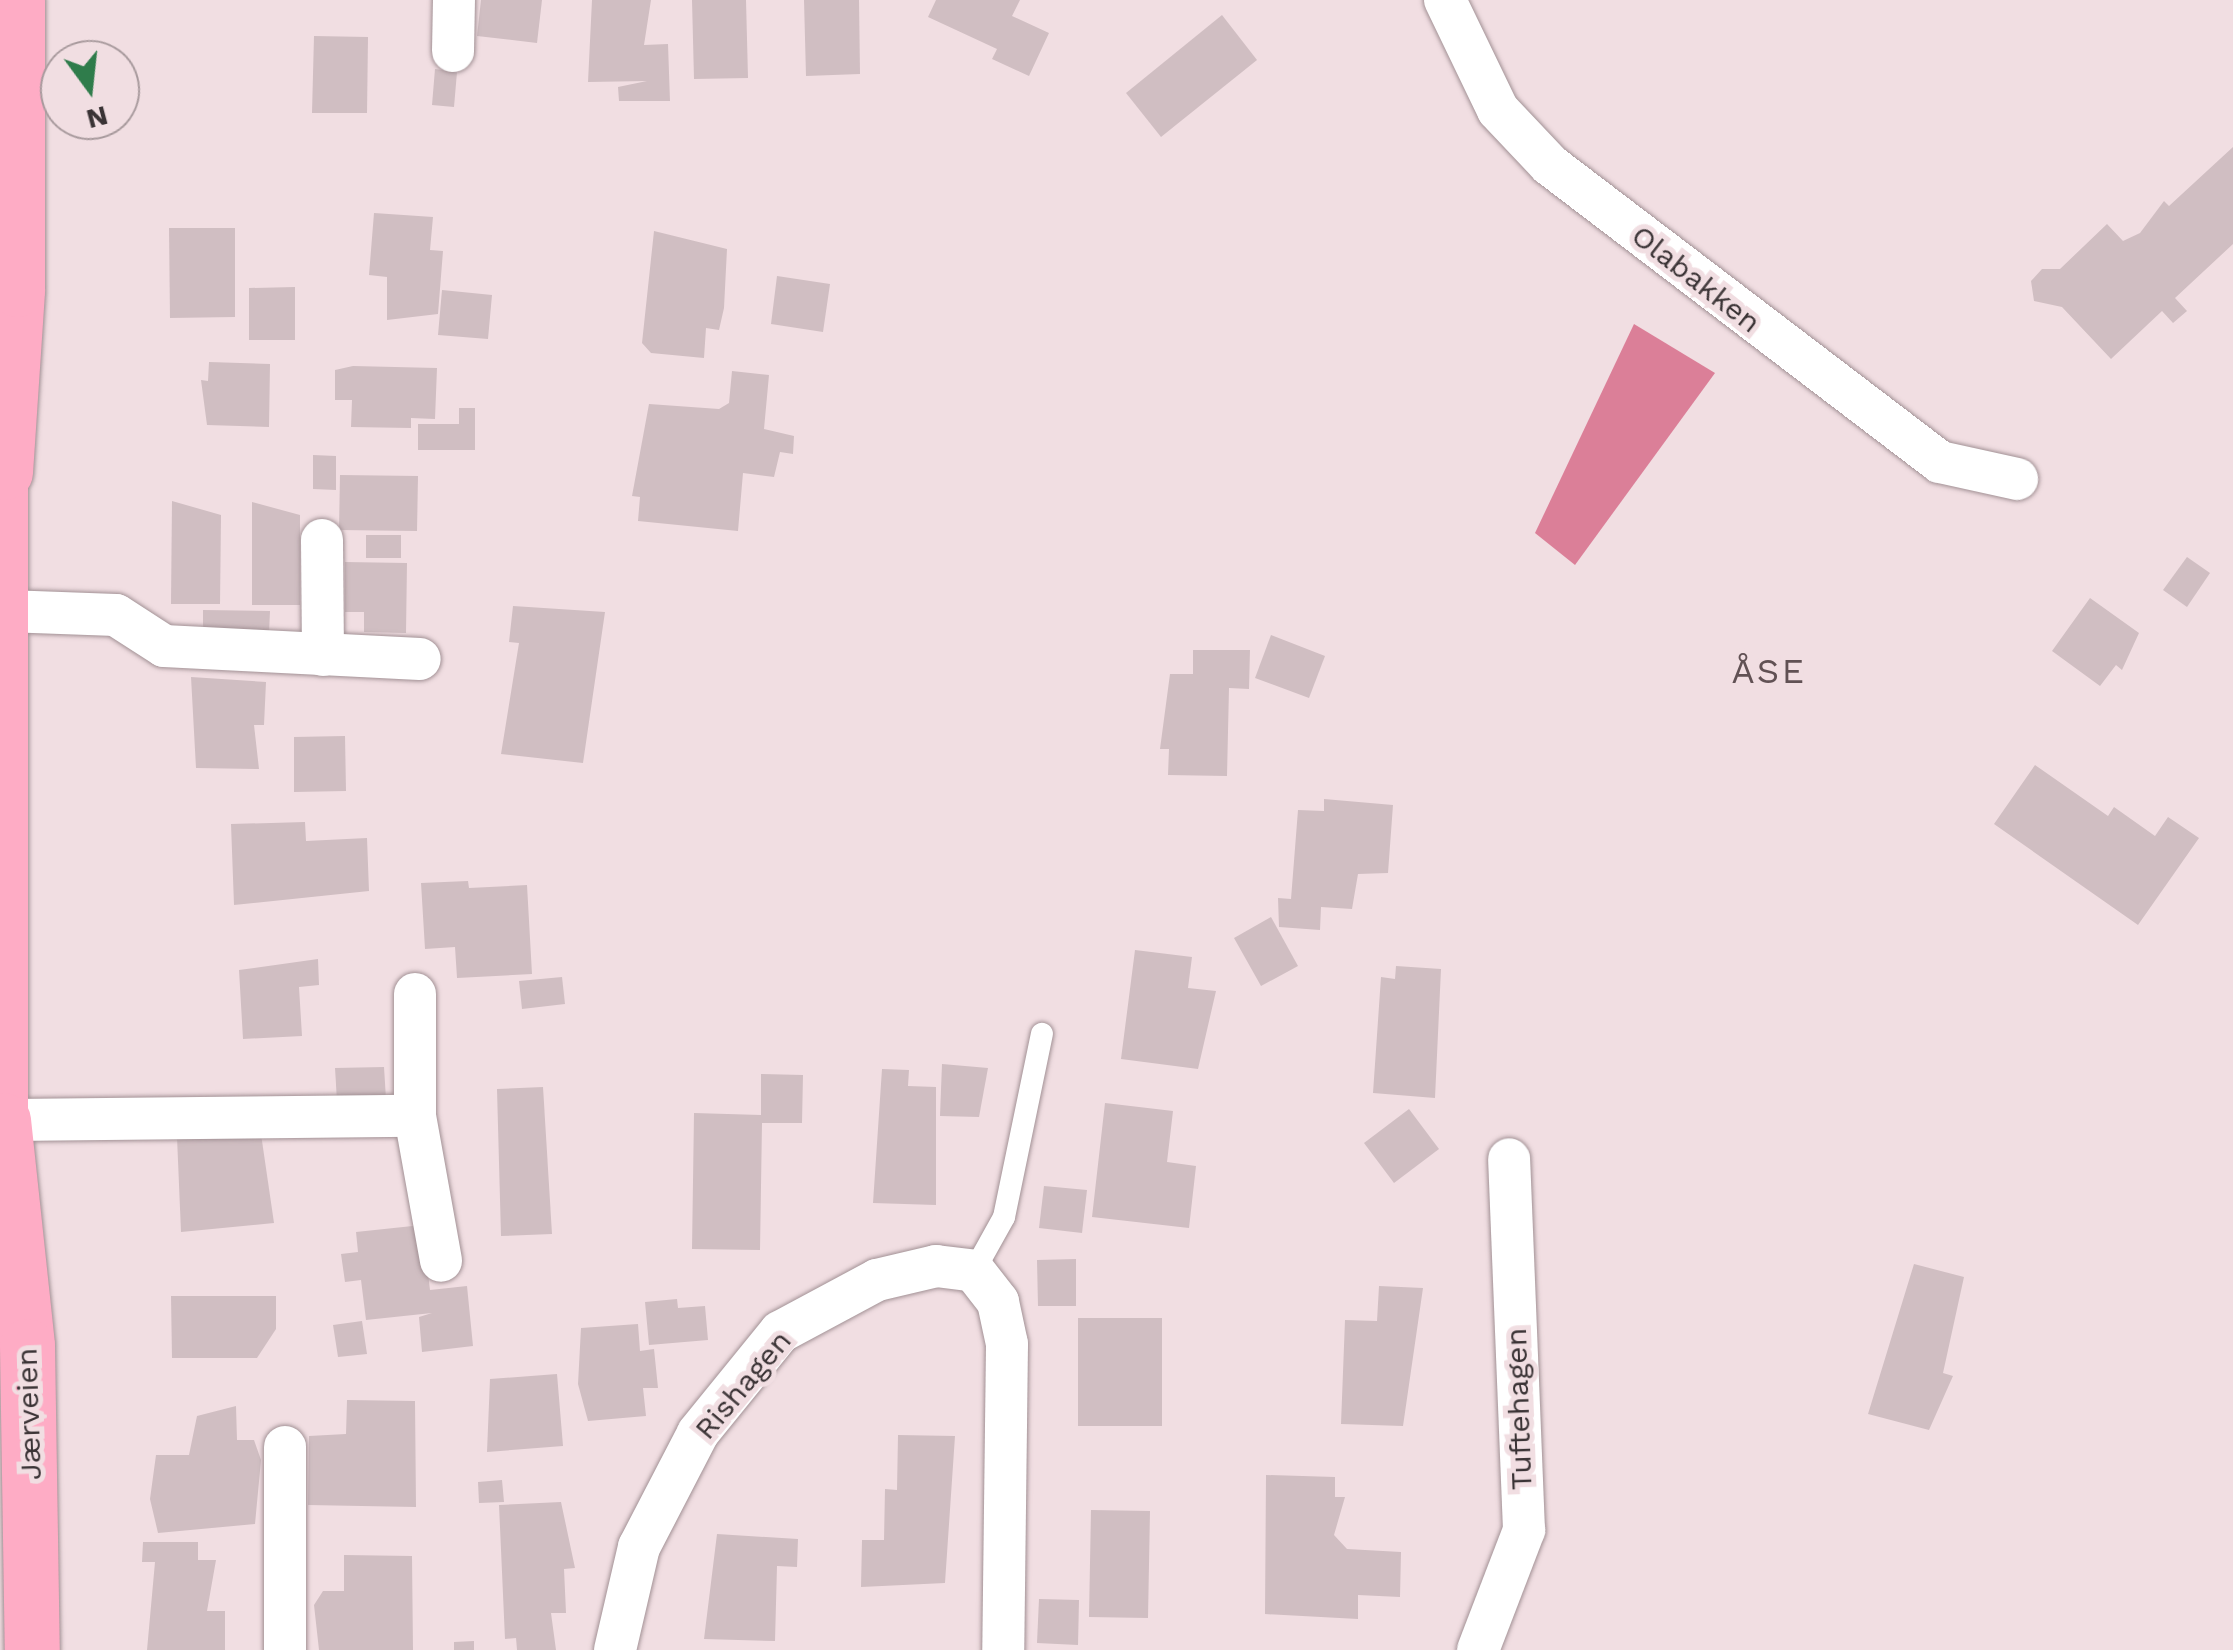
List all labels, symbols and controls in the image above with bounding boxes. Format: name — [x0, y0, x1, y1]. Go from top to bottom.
north arrow — [40, 40, 140, 140]
text: N — [83, 99, 112, 136]
street label: Olabakken — [1624, 217, 1768, 341]
district label: ÅSE — [1731, 650, 1807, 692]
street label: Rishagen — [687, 1323, 799, 1447]
street label: Tuftehagen — [1498, 1327, 1540, 1491]
street label: Jærveien — [9, 1347, 49, 1481]

